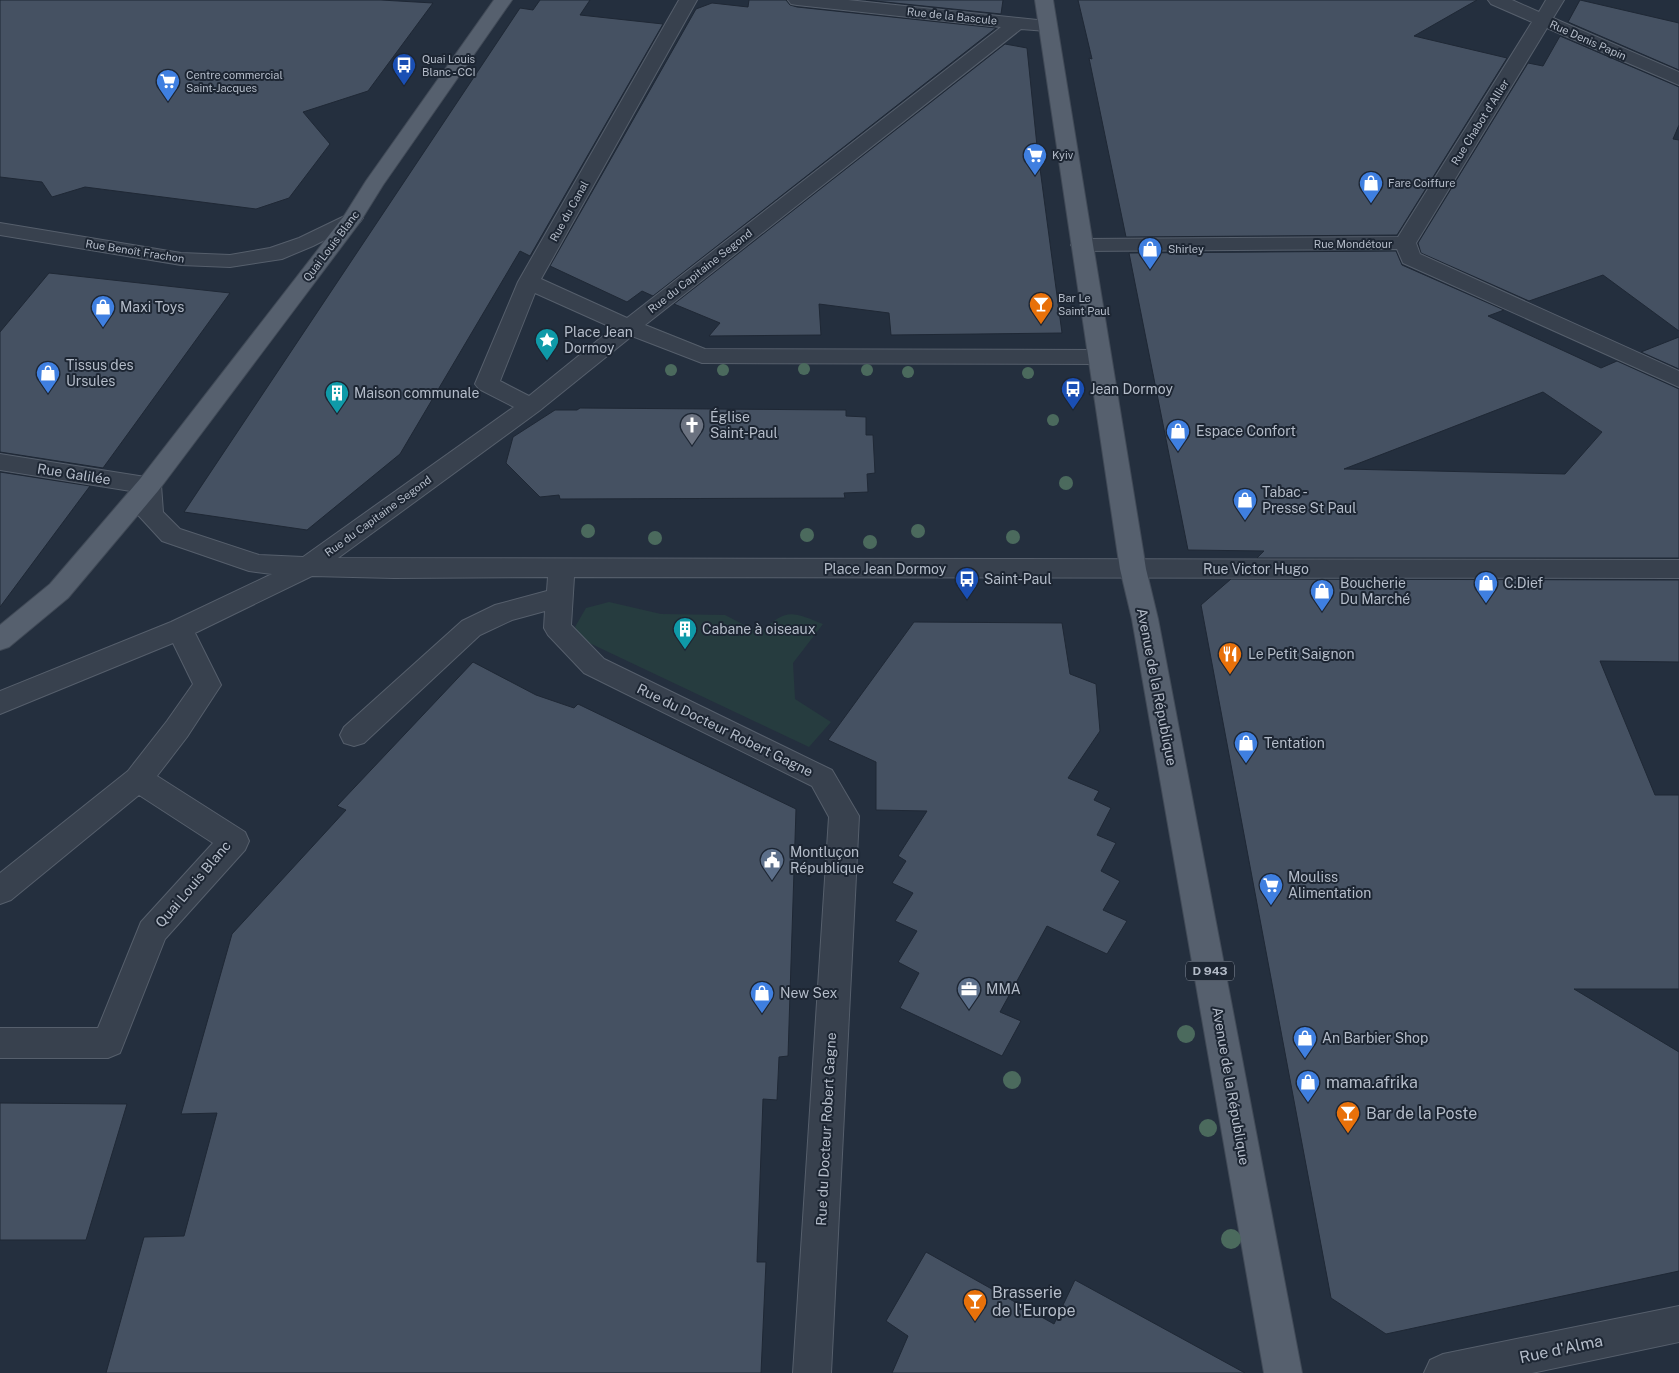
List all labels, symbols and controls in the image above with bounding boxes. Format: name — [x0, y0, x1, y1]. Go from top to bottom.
street label: Rue de la Bascule — [906, 5, 998, 27]
street label: Rue Denis Papin — [1548, 18, 1628, 62]
bus stop icon: Quai Louis Blanc - CCI — [391, 52, 417, 86]
place label: Quai Louis Blanc - CCI — [422, 53, 476, 78]
supermarket icon: Centre commercial Saint-Jacques — [155, 68, 181, 102]
place label: Centre commercial Saint-Jacques — [186, 69, 283, 94]
street label: Rue Chabot d'Allier — [1449, 77, 1511, 167]
supermarket icon: Kyiv — [1022, 142, 1048, 176]
place label: Kyiv — [1052, 149, 1074, 161]
shop icon: Fare Coiffure — [1358, 170, 1384, 204]
place label: Fare Coiffure — [1388, 177, 1455, 189]
street label: Rue du Canal — [547, 179, 591, 243]
street label: Quai Louis Blanc — [301, 208, 361, 284]
street label: Rue du Capitaine Segond — [646, 227, 754, 315]
shop icon: Shirley — [1137, 236, 1163, 270]
street label: Rue Benoît Frachon — [85, 237, 185, 265]
street label: Rue Mondétour — [1314, 238, 1392, 250]
place label: Shirley — [1168, 243, 1204, 255]
bar icon: Bar Le Saint Paul — [1028, 291, 1054, 325]
place label: Bar Le Saint Paul — [1058, 292, 1110, 317]
shop icon: Maxi Toys — [90, 294, 116, 328]
place label: Maxi Toys — [120, 299, 184, 315]
place label: Place Jean Dormoy — [564, 324, 633, 356]
place icon: Place Jean Dormoy — [534, 327, 560, 361]
place label: Tissus des Ursules — [66, 357, 134, 389]
shop icon: Tissus des Ursules — [35, 360, 61, 394]
bus stop icon: Jean Dormoy — [1060, 376, 1086, 410]
building icon: Maison communale — [324, 380, 350, 414]
place label: Jean Dormoy — [1090, 381, 1174, 397]
place label: Maison communale — [354, 385, 479, 401]
place label: Église Saint-Paul — [710, 408, 778, 441]
church icon: Église Saint-Paul — [679, 412, 705, 446]
shop icon: Espace Confort — [1165, 418, 1191, 452]
place label: Espace Confort — [1196, 423, 1296, 439]
street label: Rue Galilée — [36, 460, 112, 488]
street label: Rue du Capitaine Segond — [322, 473, 434, 559]
place label: Tabac - Presse St Paul — [1262, 484, 1356, 516]
shop icon: Tabac - Presse St Paul — [1232, 487, 1258, 521]
street label: Place Jean Dormoy — [824, 561, 947, 577]
street label: Rue Victor Hugo — [1203, 561, 1309, 577]
bus stop icon: Saint-Paul — [954, 566, 980, 600]
shop icon: C.Dief — [1473, 570, 1499, 604]
place label: Saint-Paul — [984, 571, 1052, 587]
place label: Boucherie Du Marché — [1340, 575, 1410, 607]
place label: C.Dief — [1504, 575, 1544, 591]
shop icon: Boucherie Du Marché — [1309, 578, 1335, 612]
street label: Avenue de la République — [1134, 607, 1180, 767]
building icon: Cabane à oiseaux — [672, 616, 698, 650]
place label: Cabane à oiseaux — [702, 621, 816, 637]
restaurant icon: Le Petit Saignon — [1217, 641, 1243, 675]
place label: Le Petit Saignon — [1248, 646, 1355, 662]
street label: Rue du Docteur Robert Gagne — [634, 680, 816, 780]
shop icon: Tentation — [1233, 730, 1259, 764]
place label: Tentation — [1264, 735, 1325, 751]
street label: Quai Louis Blanc — [152, 837, 234, 931]
place label: Montluçon République — [790, 844, 864, 876]
public building icon: Montluçon République — [759, 847, 785, 881]
place label: Mouliss Alimentation — [1288, 869, 1371, 901]
supermarket icon: Mouliss Alimentation — [1258, 872, 1284, 906]
road number: D 943 — [1186, 961, 1234, 980]
office icon: MMA — [956, 976, 982, 1010]
shop icon: New Sex — [749, 980, 775, 1014]
place label: MMA — [986, 981, 1021, 997]
place label: New Sex — [780, 985, 837, 1001]
street label: Avenue de la République — [1209, 1006, 1253, 1166]
shop icon: An Barbier Shop — [1292, 1025, 1318, 1059]
place label: An Barbier Shop — [1322, 1030, 1428, 1046]
street label: Rue du Docteur Robert Gagne — [813, 1032, 839, 1226]
shop icon: mama.afrika — [1295, 1069, 1321, 1103]
place label: mama.afrika — [1326, 1073, 1418, 1092]
bar icon: Bar de la Poste — [1335, 1100, 1361, 1134]
place label: Bar de la Poste — [1366, 1104, 1477, 1123]
place label: Brasserie de l'Europe — [992, 1283, 1075, 1320]
bar icon: Brasserie de l'Europe — [962, 1288, 988, 1322]
street label: Rue d'Alma — [1518, 1331, 1604, 1367]

